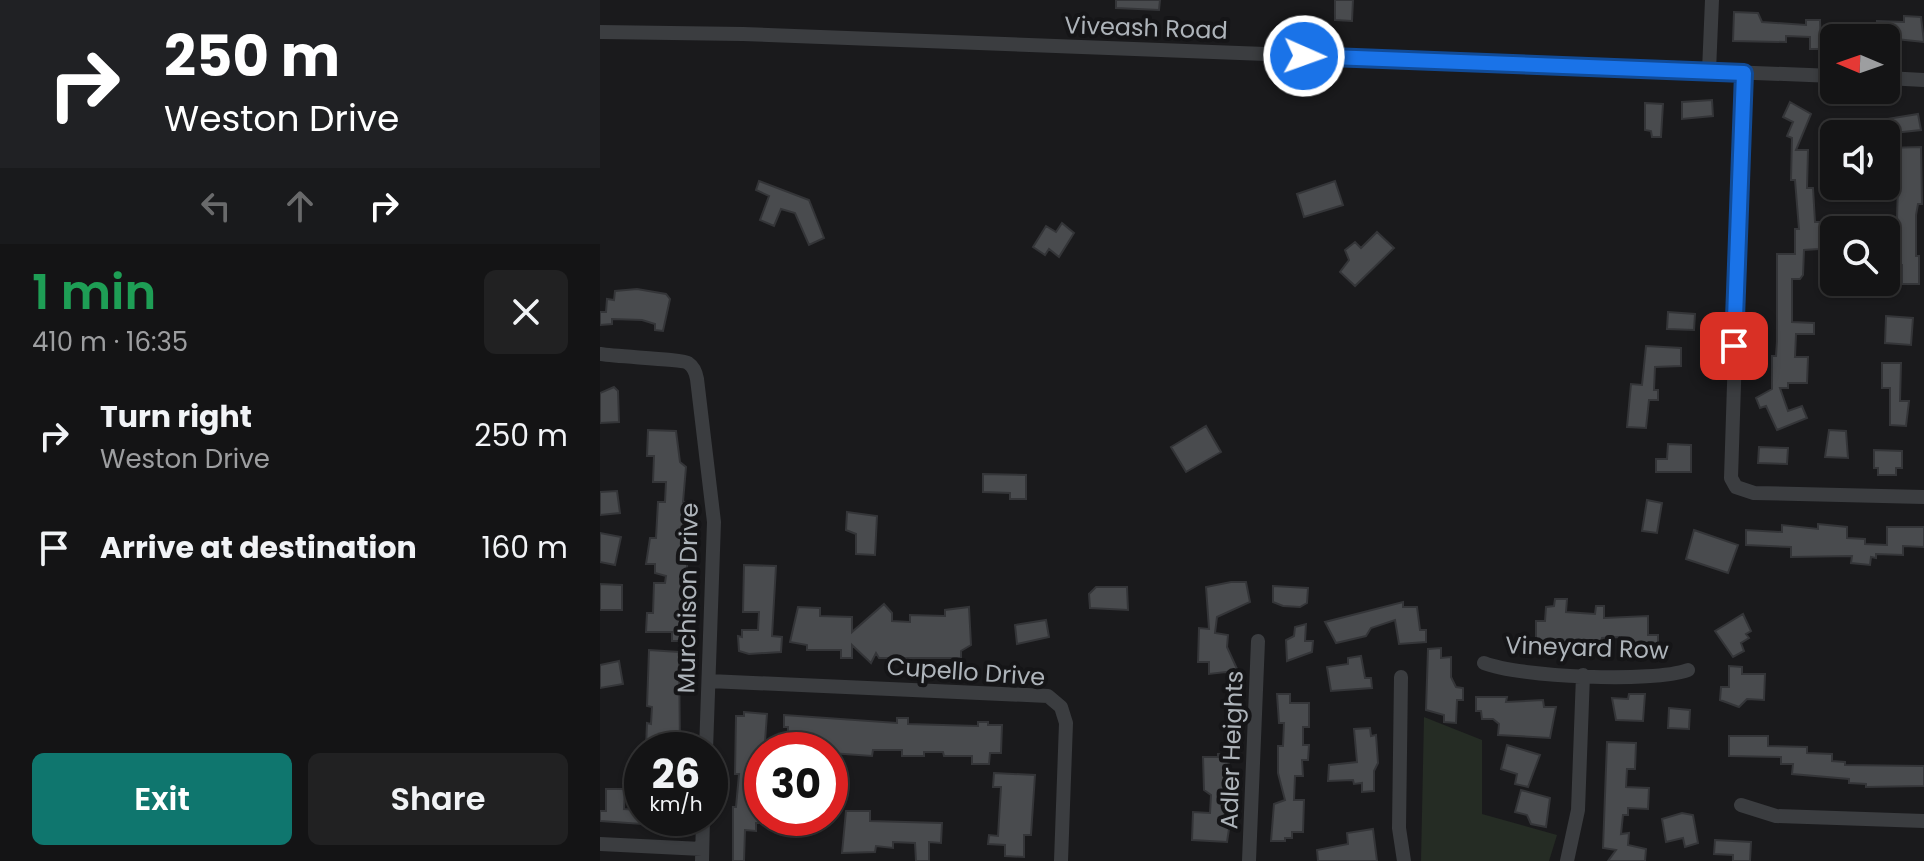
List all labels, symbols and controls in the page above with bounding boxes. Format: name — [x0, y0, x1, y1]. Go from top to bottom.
street label: Viveash Road — [1064, 8, 1228, 47]
position arrow — [1262, 14, 1346, 98]
text: 250 m — [164, 17, 340, 96]
north arrow — [1820, 24, 1900, 104]
map controls — [1820, 24, 1900, 296]
icon: right — [32, 32, 136, 136]
text: Weston Drive — [164, 93, 399, 144]
button: sound — [1820, 120, 1900, 200]
icon: left — [194, 184, 238, 228]
icon: ahead — [278, 184, 322, 228]
icon: right — [362, 184, 406, 228]
button: search — [1820, 216, 1900, 296]
text: 1 min — [32, 259, 156, 326]
button: close — [484, 270, 568, 354]
pin — [1700, 312, 1768, 380]
text: 410 m · 16:35 — [32, 324, 188, 360]
icon: arrive — [1712, 324, 1756, 368]
text: Turn right — [100, 395, 252, 438]
icon: right — [32, 414, 76, 458]
text: 250 m — [474, 414, 568, 457]
text: Weston Drive — [100, 441, 270, 477]
street label: Murchison Drive — [669, 502, 706, 694]
icon: arrive — [32, 526, 76, 570]
text: Arrive at destination — [100, 526, 417, 569]
text: 160 m — [482, 526, 568, 569]
street label: Vineyard Row — [1505, 628, 1670, 667]
street label: Cupello Drive — [886, 650, 1046, 693]
street label: Adler Heights — [1212, 670, 1251, 830]
speed limit sign: 30 — [744, 732, 848, 836]
text: 26 — [652, 746, 700, 802]
button: Exit — [32, 753, 292, 845]
button: Share — [308, 753, 568, 845]
text: km/h — [649, 790, 703, 818]

